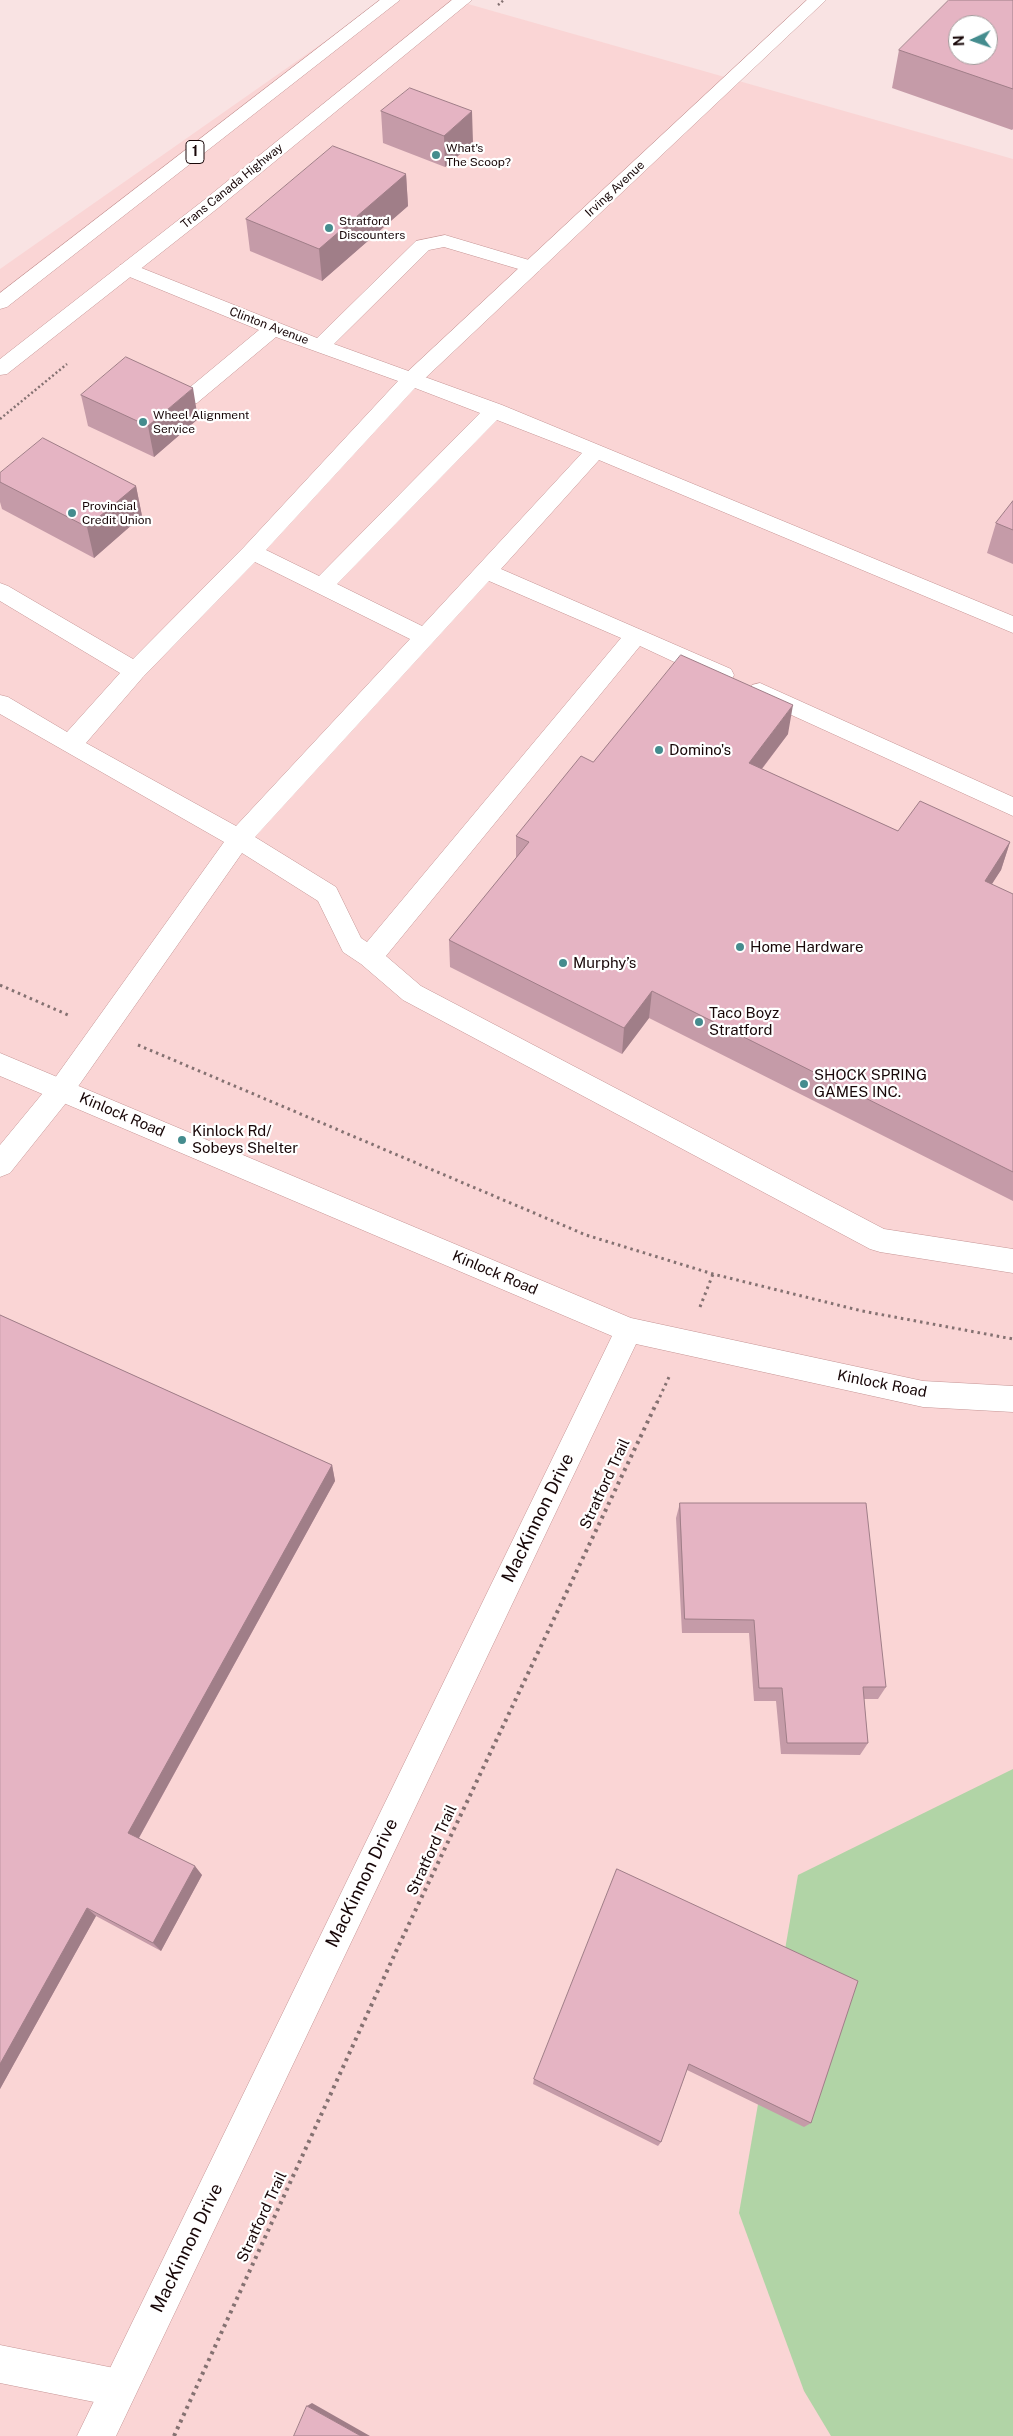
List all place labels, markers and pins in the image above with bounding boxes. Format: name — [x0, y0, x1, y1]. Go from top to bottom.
place label: What's The Scoop? — [446, 141, 511, 169]
marker: What's The Scoop? — [430, 149, 442, 161]
place label: Stratford Discounters — [339, 214, 405, 242]
marker: Stratford Discounters — [323, 222, 335, 234]
place label: Wheel Alignment Service — [153, 408, 249, 436]
marker: Wheel Alignment Service — [137, 416, 149, 428]
place label: Provincial Credit Union — [82, 499, 151, 527]
marker: Provincial Credit Union — [66, 507, 78, 519]
place label: Domino's — [669, 741, 731, 759]
marker: Domino's — [653, 744, 665, 756]
place label: Home Hardware — [750, 938, 863, 956]
marker: Home Hardware — [734, 941, 746, 953]
place label: Murphy’s — [573, 954, 636, 972]
marker: Murphy’s — [557, 957, 569, 969]
place label: Taco Boyz Stratford — [709, 1004, 779, 1039]
marker: Taco Boyz Stratford — [693, 1016, 705, 1028]
place label: SHOCK SPRING GAMES INC. — [814, 1066, 927, 1101]
marker: SHOCK SPRING GAMES INC. — [798, 1078, 810, 1090]
place label: Kinlock Rd/ Sobeys Shelter — [192, 1122, 298, 1157]
marker: Kinlock Rd/ Sobeys Shelter — [176, 1134, 188, 1146]

